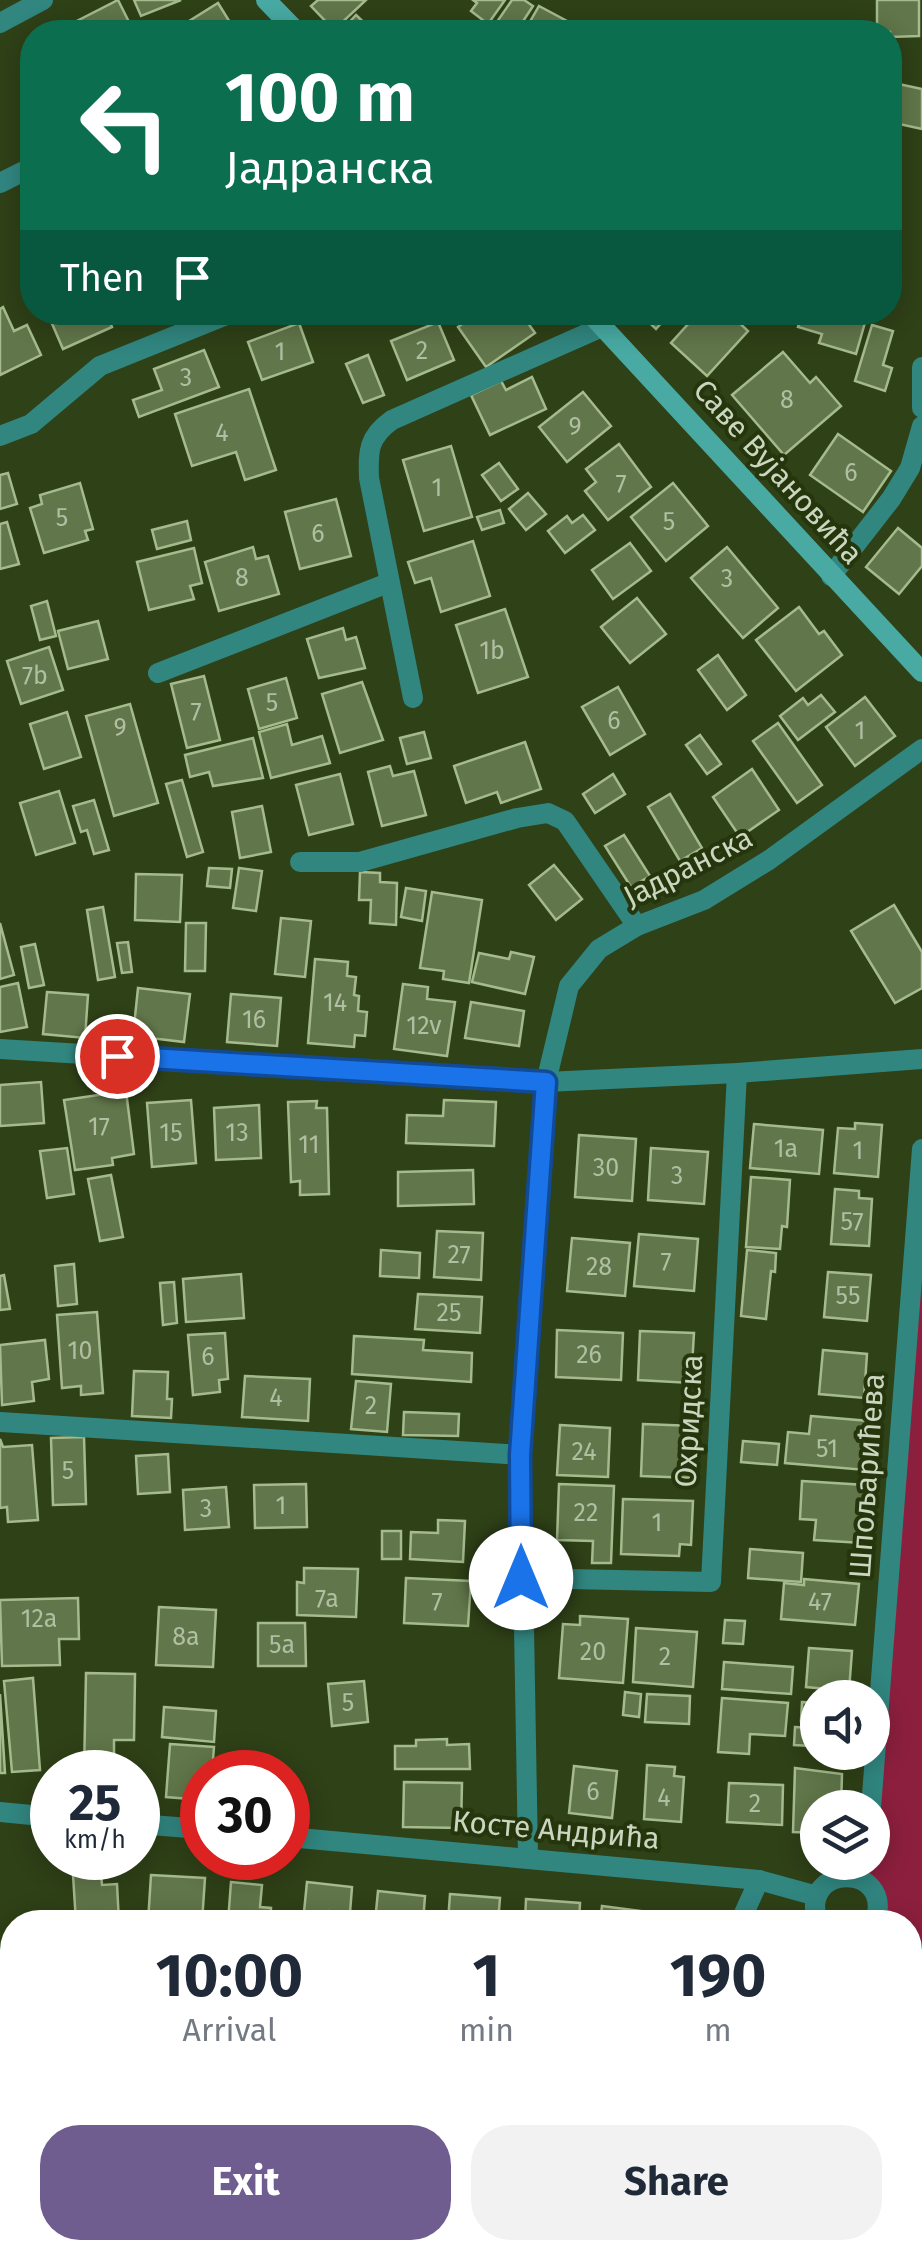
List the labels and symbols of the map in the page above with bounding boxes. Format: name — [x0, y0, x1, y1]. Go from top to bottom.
house number: 2 — [416, 336, 428, 366]
house number: 1 — [275, 337, 285, 367]
house number: 3 — [180, 363, 192, 393]
street label: Саве Вујановића — [686, 372, 870, 572]
house number: 8 — [780, 385, 794, 415]
house number: 9 — [568, 412, 582, 442]
house number: 4 — [215, 418, 229, 448]
house number: 6 — [844, 458, 858, 488]
house number: 7 — [615, 469, 627, 499]
house number: 1 — [432, 473, 442, 503]
house number: 5 — [56, 503, 68, 533]
house number: 5 — [663, 507, 675, 537]
house number: 6 — [311, 519, 325, 549]
house number: 8 — [235, 563, 249, 593]
house number: 3 — [721, 564, 733, 594]
house number: 1b — [479, 636, 505, 666]
house number: 7b — [22, 661, 48, 691]
house number: 5 — [266, 688, 278, 718]
house number: 7 — [190, 697, 202, 727]
house number: 6 — [607, 706, 621, 736]
house number: 9 — [113, 713, 127, 743]
house number: 1 — [855, 716, 865, 746]
street label: Јадранска — [618, 819, 758, 915]
house number: 14 — [323, 988, 347, 1018]
house number: 16 — [242, 1005, 266, 1035]
house number: 12v — [406, 1011, 442, 1041]
pin — [75, 1014, 160, 1099]
house number: 17 — [88, 1112, 110, 1142]
house number: 15 — [159, 1118, 183, 1148]
house number: 13 — [225, 1118, 249, 1148]
house number: 11 — [298, 1130, 320, 1160]
house number: 1a — [774, 1134, 798, 1164]
house number: 1 — [853, 1136, 863, 1166]
house number: 30 — [593, 1153, 619, 1183]
house number: 3 — [671, 1161, 683, 1191]
house number: 57 — [840, 1207, 864, 1237]
house number: 27 — [447, 1240, 471, 1270]
house number: 7 — [660, 1247, 672, 1277]
house number: 28 — [586, 1252, 612, 1282]
house number: 55 — [836, 1281, 860, 1311]
house number: 25 — [437, 1298, 461, 1328]
house number: 10 — [68, 1336, 92, 1366]
house number: 26 — [576, 1340, 602, 1370]
house number: 6 — [201, 1342, 215, 1372]
street label: Охридска — [668, 1354, 710, 1488]
street label: Шпољарићева — [842, 1372, 892, 1580]
house number: 4 — [269, 1383, 283, 1413]
house number: 2 — [365, 1391, 377, 1421]
house number: 51 — [816, 1434, 838, 1464]
house number: 24 — [571, 1437, 597, 1467]
house number: 5 — [62, 1456, 74, 1486]
house number: 1 — [276, 1491, 286, 1521]
house number: 3 — [200, 1494, 212, 1524]
house number: 22 — [574, 1498, 598, 1528]
house number: 1 — [652, 1508, 662, 1538]
position arrow — [469, 1526, 573, 1630]
house number: 7a — [315, 1584, 339, 1614]
house number: 7 — [431, 1587, 443, 1617]
house number: 47 — [808, 1587, 832, 1617]
house number: 12a — [21, 1604, 57, 1634]
house number: 8a — [172, 1622, 200, 1652]
house number: 5a — [269, 1630, 295, 1660]
house number: 20 — [580, 1637, 606, 1667]
house number: 2 — [659, 1642, 671, 1672]
house number: 5 — [342, 1688, 354, 1718]
speed limit sign: 30 — [180, 1750, 310, 1880]
house number: 6 — [586, 1777, 600, 1807]
house number: 4 — [657, 1783, 671, 1813]
house number: 2 — [749, 1789, 761, 1819]
street label: Косте Андрића — [451, 1803, 661, 1857]

